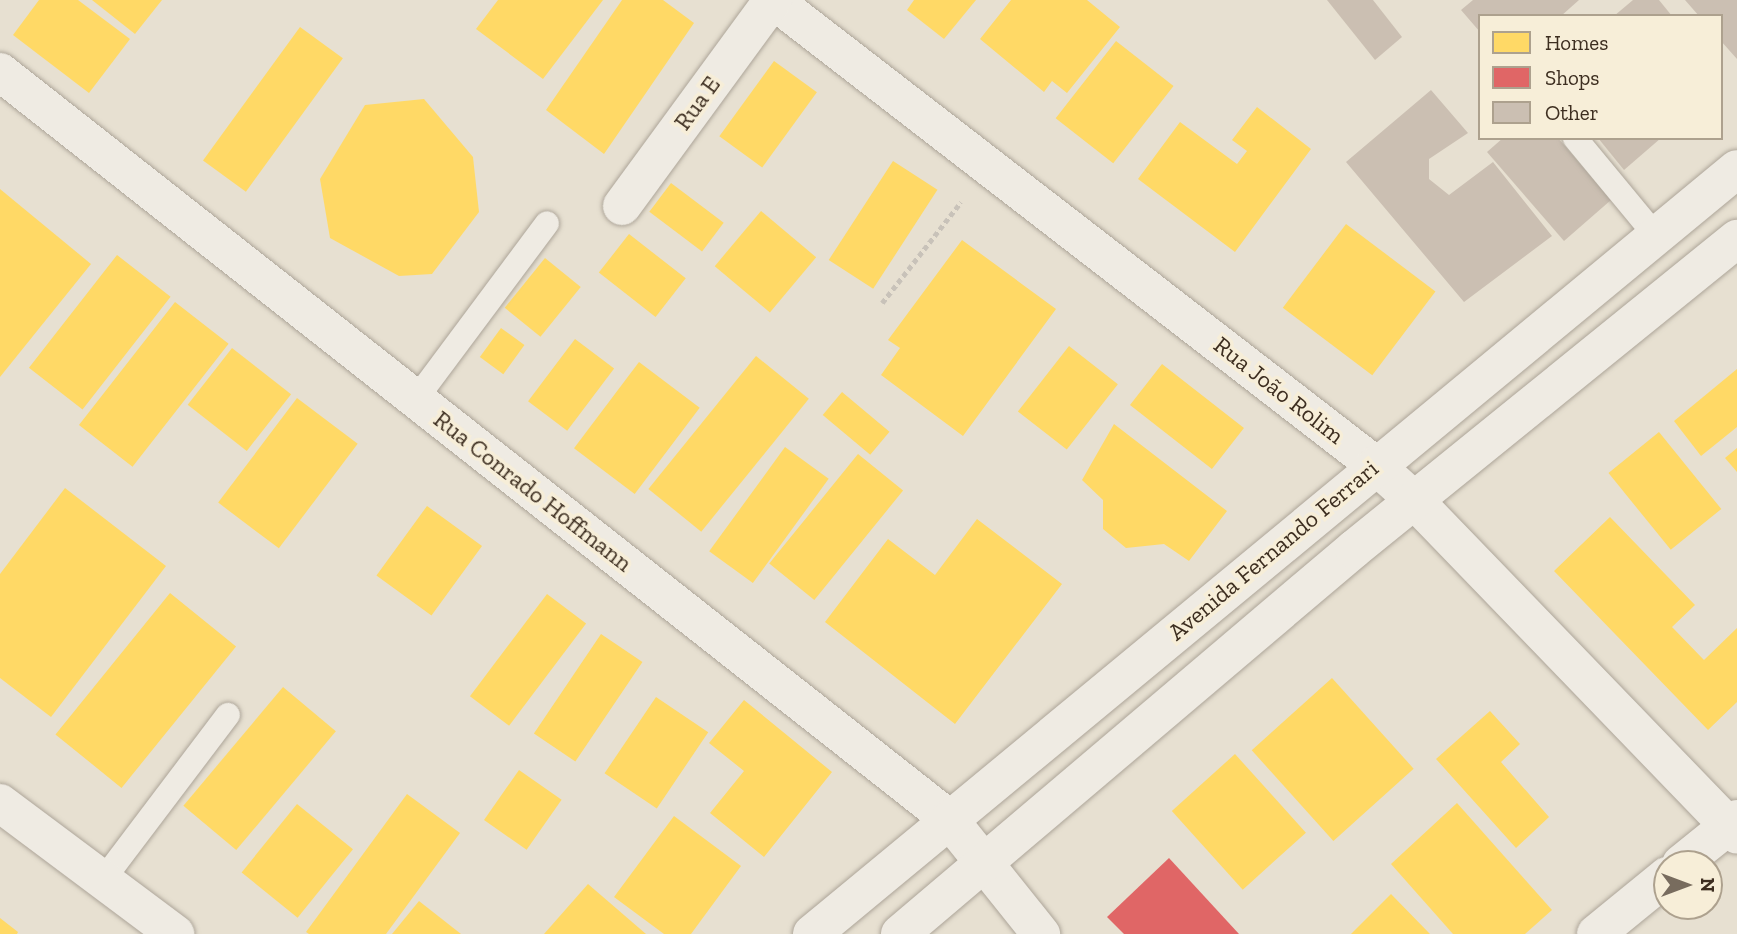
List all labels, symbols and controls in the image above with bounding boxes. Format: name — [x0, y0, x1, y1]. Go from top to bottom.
legend — [1478, 14, 1723, 140]
text: Homes — [1545, 30, 1608, 55]
text: Shops — [1545, 65, 1599, 90]
street label: Rua E — [668, 70, 726, 136]
text: Other — [1545, 100, 1599, 125]
street label: Rua João Rolim — [1208, 330, 1350, 450]
street label: Rua Conrado Hoffmann — [428, 405, 638, 577]
street label: Avenida Fernando Ferrari — [1162, 454, 1384, 646]
north arrow — [1653, 850, 1723, 920]
text: N — [1696, 878, 1719, 892]

